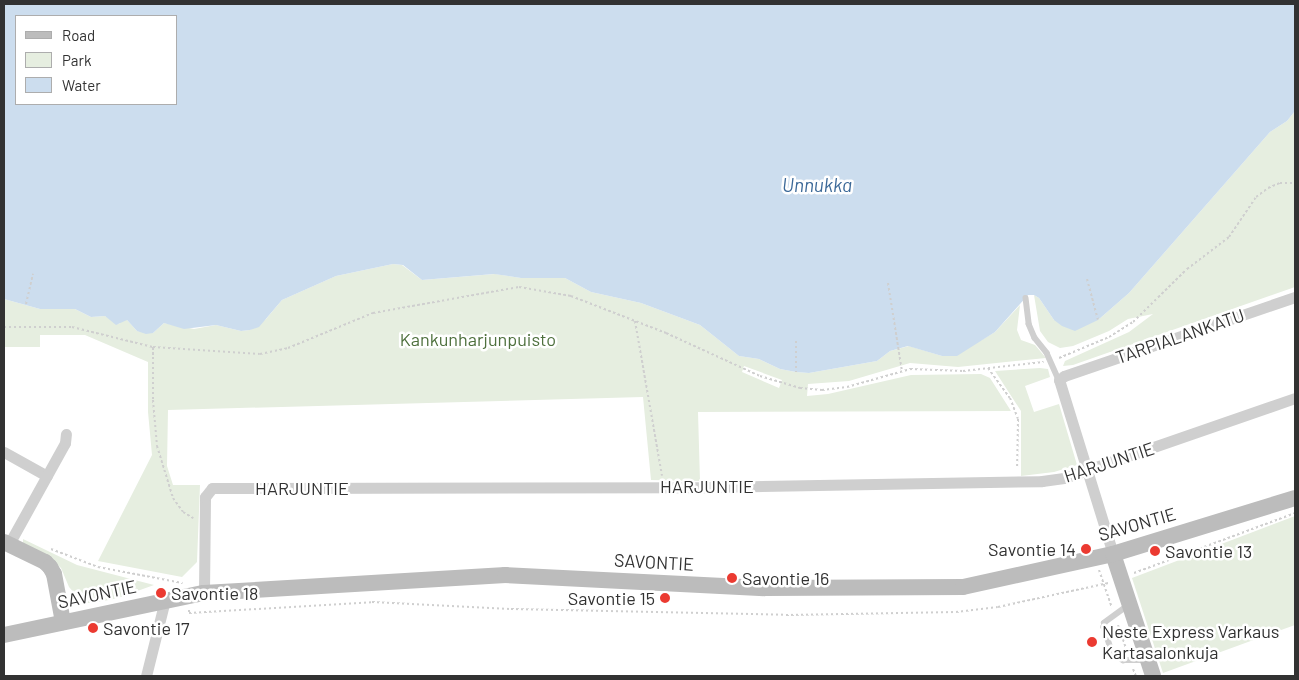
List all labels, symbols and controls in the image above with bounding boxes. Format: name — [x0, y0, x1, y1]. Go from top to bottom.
legend — [15, 15, 178, 105]
text: Road — [62, 26, 95, 44]
text: Park — [62, 51, 91, 69]
text: Water — [62, 76, 101, 94]
water label: Unnukka — [782, 174, 852, 196]
street label: TARPIALANKATU — [1113, 304, 1247, 368]
park label: Kankunharjunpuisto — [400, 328, 556, 350]
street label: HARJUNTIE — [1061, 437, 1157, 487]
street label: HARJUNTIE — [660, 475, 754, 497]
street label: HARJUNTIE — [255, 477, 349, 499]
street label: SAVONTIE — [1096, 503, 1178, 545]
place label: Savontie 14 — [988, 538, 1076, 560]
place label: Savontie 13 — [1165, 540, 1252, 562]
marker: Savontie 14 — [1080, 543, 1092, 555]
marker: Savontie 13 — [1149, 545, 1161, 557]
street label: SAVONTIE — [614, 549, 694, 575]
place label: Savontie 16 — [742, 567, 829, 589]
marker: Savontie 16 — [726, 572, 738, 584]
street label: SAVONTIE — [56, 575, 138, 613]
place label: Savontie 18 — [171, 582, 258, 604]
marker: Savontie 18 — [155, 587, 167, 599]
place label: Savontie 15 — [568, 587, 655, 609]
marker: Savontie 15 — [659, 592, 671, 604]
place label: Savontie 17 — [103, 617, 189, 639]
place label: Neste Express Varkaus Kartasalonkuja — [1102, 621, 1280, 664]
marker: Savontie 17 — [87, 622, 99, 634]
marker: Neste Express Varkaus Kartasalonkuja — [1086, 636, 1098, 648]

